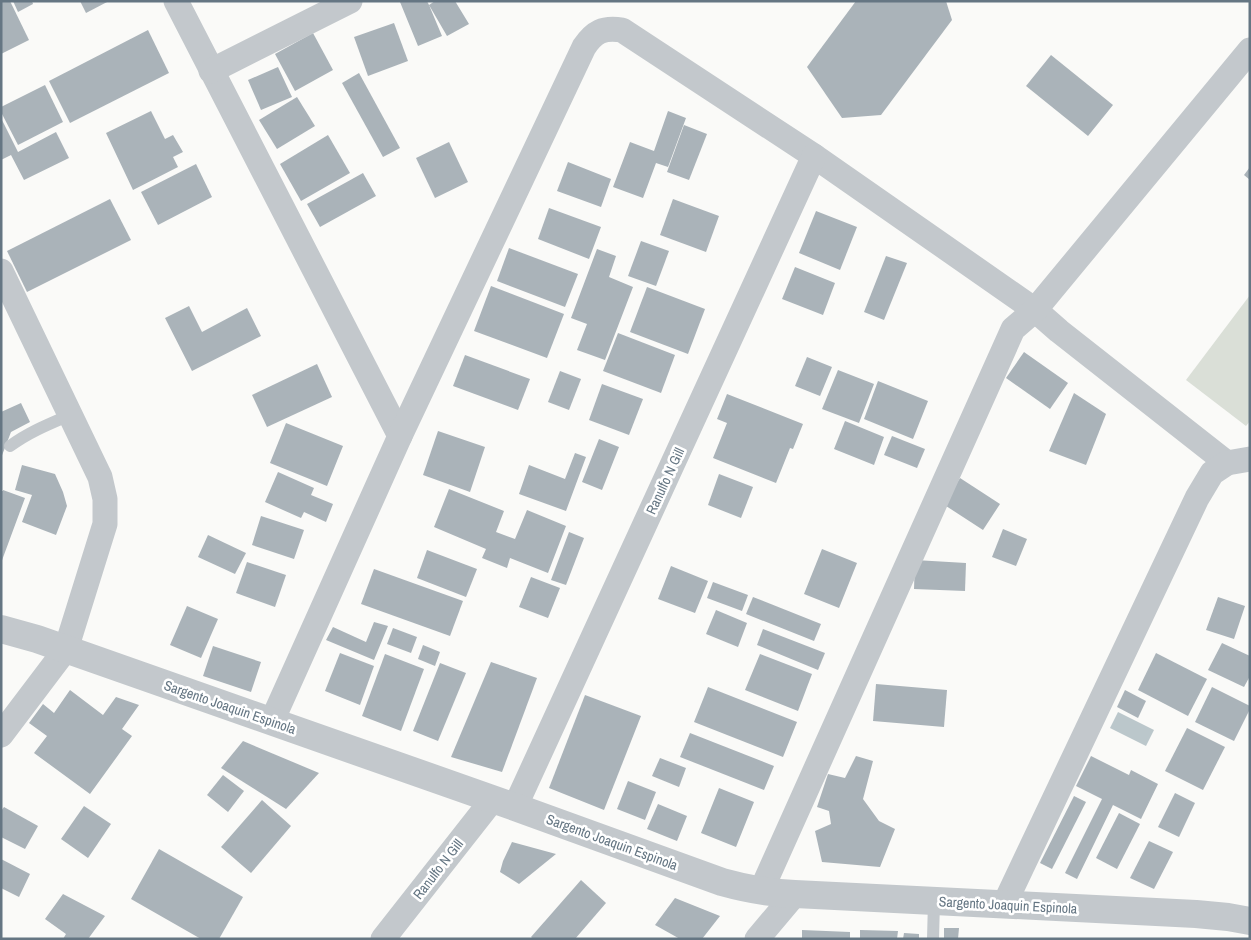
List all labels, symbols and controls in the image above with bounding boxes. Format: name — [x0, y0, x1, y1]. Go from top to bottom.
street label: Ranulfo N Gill — [642, 445, 688, 517]
street label: Sargento Joaquin Espinola — [162, 676, 299, 738]
street label: Sargento Joaquin Espinola — [544, 810, 681, 874]
street label: Ranulfo N Gill — [409, 835, 467, 903]
street label: Sargento Joaquin Espinola — [938, 892, 1078, 918]

